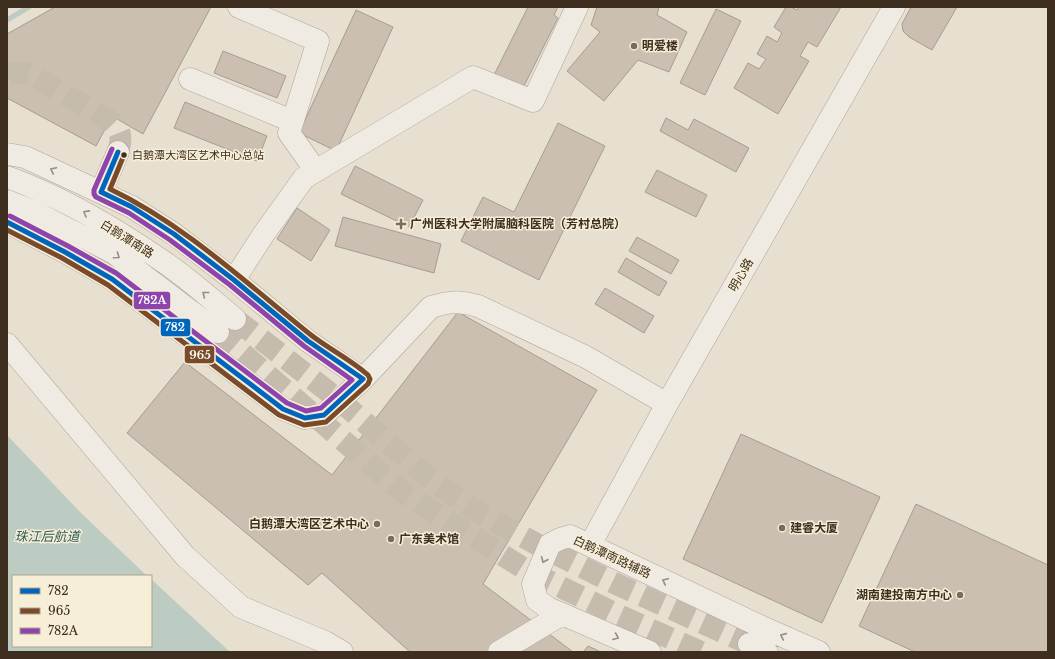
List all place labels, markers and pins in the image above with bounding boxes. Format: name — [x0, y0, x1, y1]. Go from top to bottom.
place label: 明爱楼 — [642, 38, 678, 53]
marker: 明爱楼 — [629, 41, 639, 51]
place label: 白鹅潭大湾区艺术中心总站 — [132, 148, 264, 162]
marker: 白鹅潭大湾区艺术中心总站 — [119, 150, 129, 160]
place label: 广州医科大学附属脑科医院（芳村总院） — [410, 216, 626, 231]
marker: 广州医科大学附属脑科医院（芳村总院） — [395, 218, 407, 230]
place label: 白鹅潭大湾区艺术中心 — [249, 516, 369, 531]
marker: 白鹅潭大湾区艺术中心 — [372, 519, 382, 529]
place label: 建睿大厦 — [790, 520, 838, 535]
marker: 建睿大厦 — [777, 523, 787, 533]
place label: 广东美术馆 — [399, 531, 459, 546]
marker: 广东美术馆 — [386, 534, 396, 544]
place label: 湖南建投南方中心 — [856, 587, 952, 602]
marker: 湖南建投南方中心 — [955, 590, 965, 600]

